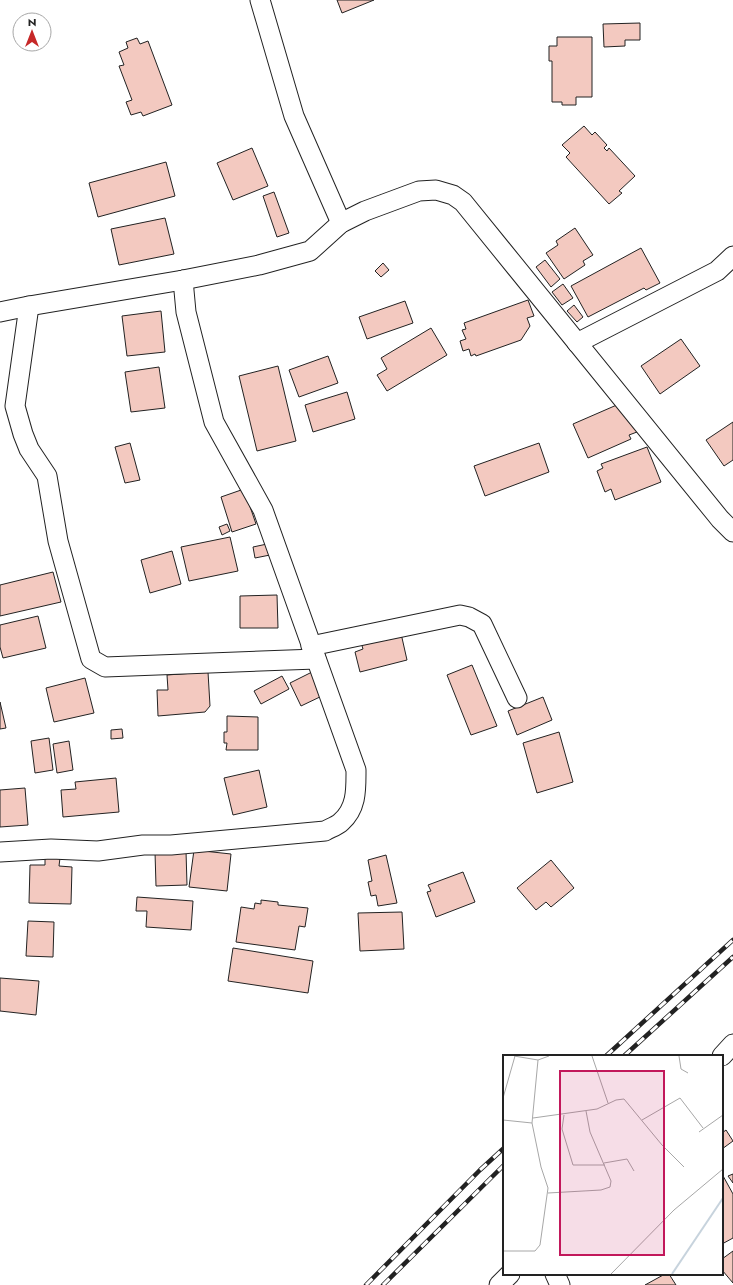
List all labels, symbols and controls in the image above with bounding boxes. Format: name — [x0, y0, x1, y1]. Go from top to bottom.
north arrow — [12, 12, 52, 52]
text: N — [28, 14, 36, 30]
inset map — [503, 1055, 723, 1275]

